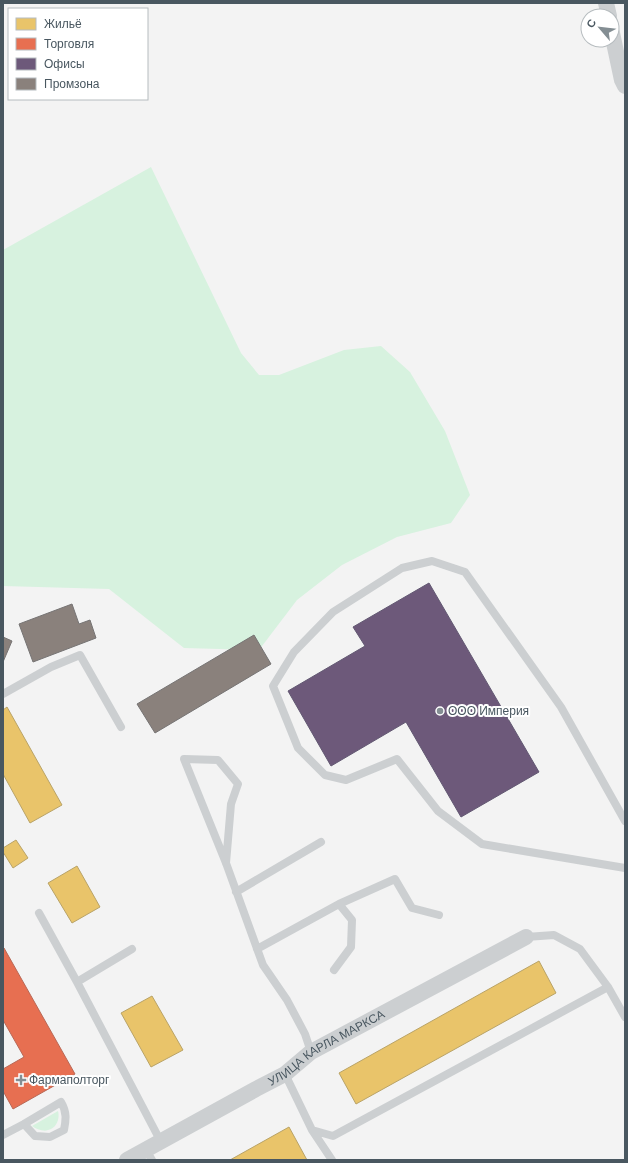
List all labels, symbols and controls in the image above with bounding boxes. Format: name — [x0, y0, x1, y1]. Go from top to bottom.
legend — [8, 8, 148, 100]
north arrow — [580, 8, 620, 48]
text: Жильё — [44, 16, 82, 32]
text: С — [583, 16, 599, 30]
text: Торговля — [44, 36, 94, 52]
text: Офисы — [44, 56, 85, 72]
text: Промзона — [44, 76, 100, 92]
place label: ООО Империя — [448, 703, 529, 719]
marker: ООО Империя — [435, 706, 445, 716]
street label: УЛИЦА КАРЛА МАРКСА — [265, 1006, 387, 1089]
place label: Фармаполторг — [29, 1072, 110, 1088]
marker: Фармаполторг — [16, 1075, 26, 1085]

